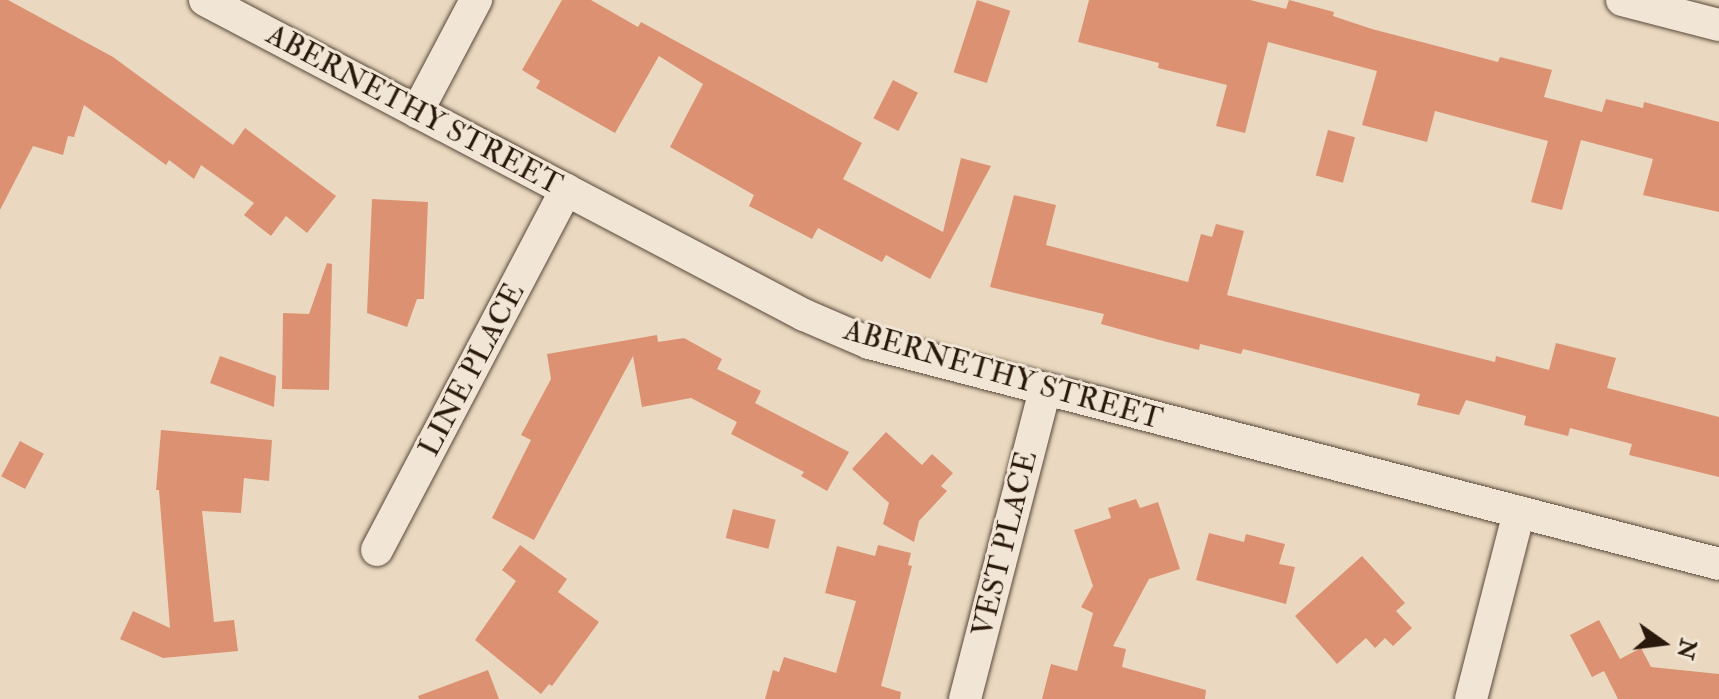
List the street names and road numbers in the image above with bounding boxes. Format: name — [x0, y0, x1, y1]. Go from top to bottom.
street label: ABERNETHY STREET — [260, 17, 568, 203]
street label: LINE PLACE — [411, 277, 533, 463]
street label: ABERNETHY STREET — [840, 312, 1166, 438]
street label: VEST PLACE — [965, 447, 1045, 641]

